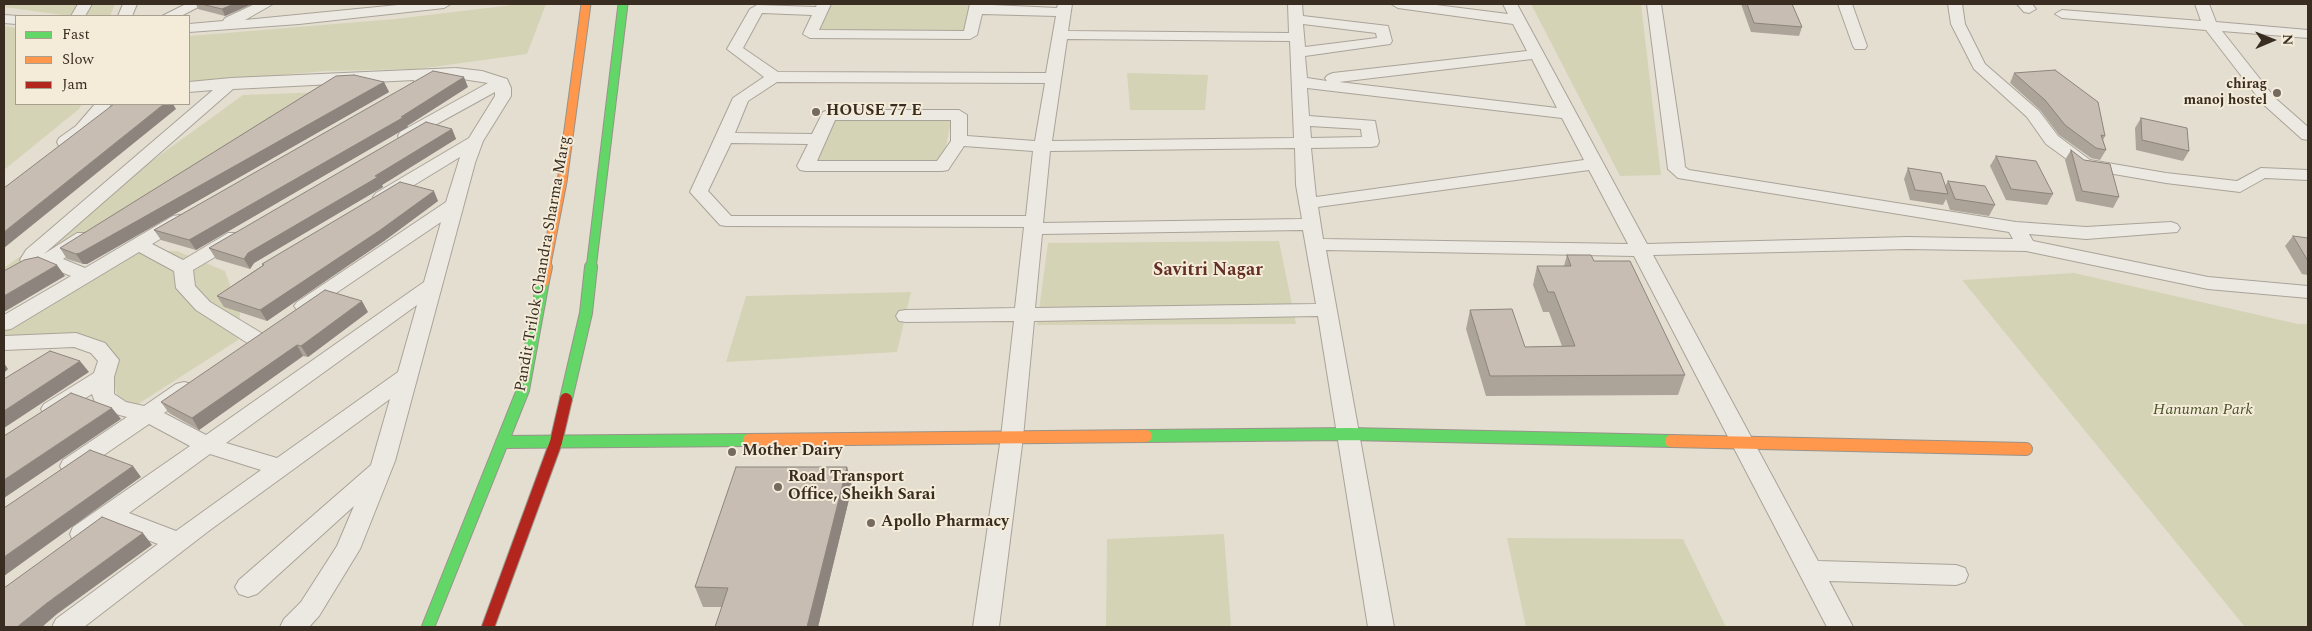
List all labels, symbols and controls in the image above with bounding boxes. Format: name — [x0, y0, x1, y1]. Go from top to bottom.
legend — [15, 15, 190, 105]
north arrow — [2247, 15, 2297, 65]
text: Fast — [62, 23, 90, 46]
text: N — [2277, 34, 2298, 46]
text: Slow — [62, 48, 94, 71]
text: Jam — [62, 73, 88, 96]
place label: chirag manoj hostel — [2184, 77, 2267, 110]
marker: chirag manoj hostel — [2271, 87, 2283, 99]
place label: HOUSE 77 E — [826, 102, 922, 122]
marker: HOUSE 77 E — [810, 106, 822, 118]
street label: Pandit Trilok Chandra Sharma Marg — [512, 135, 576, 393]
district label: Savitri Nagar — [1153, 260, 1263, 282]
park label: Hanuman Park — [2153, 401, 2253, 421]
place label: Mother Dairy — [742, 442, 842, 462]
marker: Mother Dairy — [726, 446, 738, 458]
place label: Road Transport Office, Sheikh Sarai — [788, 468, 935, 506]
marker: Road Transport Office, Sheikh Sarai — [772, 481, 784, 493]
place label: Apollo Pharmacy — [881, 513, 1009, 533]
marker: Apollo Pharmacy — [865, 517, 877, 529]

